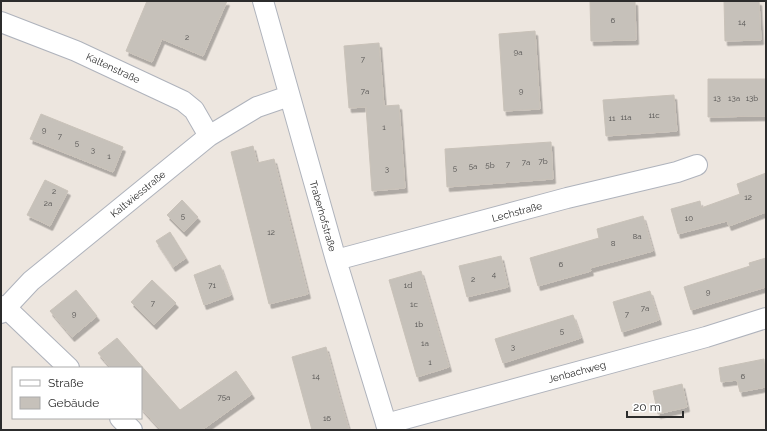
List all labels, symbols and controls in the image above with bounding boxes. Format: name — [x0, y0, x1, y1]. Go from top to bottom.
house number: 6 — [611, 15, 616, 25]
house number: 14 — [738, 17, 747, 27]
house number: 2 — [185, 32, 189, 42]
house number: 9a — [513, 47, 523, 57]
street label: Kaltenstraße — [84, 51, 142, 85]
house number: 7 — [361, 54, 366, 64]
house number: 7a — [361, 86, 369, 96]
house number: 9 — [519, 86, 524, 96]
house number: 13 — [713, 93, 721, 103]
house number: 13a — [728, 93, 740, 103]
house number: 13b — [746, 93, 758, 103]
house number: 11c — [648, 110, 660, 120]
house number: 11a — [620, 112, 632, 122]
house number: 11 — [609, 113, 616, 123]
house number: 1 — [382, 122, 386, 132]
house number: 9 — [42, 125, 47, 135]
house number: 7 — [58, 131, 63, 141]
house number: 5 — [75, 138, 80, 148]
house number: 3 — [91, 145, 95, 155]
house number: 1 — [107, 151, 111, 161]
house number: 7b — [538, 156, 548, 166]
house number: 7a — [522, 157, 530, 167]
house number: 7 — [506, 159, 511, 169]
house number: 5b — [485, 160, 495, 170]
house number: 5a — [469, 161, 477, 171]
house number: 5 — [453, 163, 458, 173]
house number: 3 — [385, 164, 389, 174]
street label: Kaltwiesstraße — [108, 168, 168, 220]
street label: Traberhofstraße — [308, 179, 338, 253]
house number: 2 — [52, 186, 56, 196]
house number: 12 — [744, 192, 752, 202]
house number: 2a — [44, 198, 52, 208]
street label: Lechstraße — [491, 200, 543, 224]
house number: 5 — [181, 211, 186, 221]
house number: 10 — [685, 213, 693, 223]
house number: 12 — [267, 227, 275, 237]
house number: 8a — [632, 231, 642, 241]
house number: 8 — [611, 238, 616, 248]
house number: 6 — [559, 259, 564, 269]
house number: 4 — [492, 269, 497, 279]
house number: 2 — [471, 274, 475, 284]
house number: 71 — [208, 280, 216, 290]
house number: 1d — [404, 280, 412, 290]
house number: 9 — [706, 287, 711, 297]
house number: 7 — [151, 298, 156, 308]
house number: 1c — [410, 299, 419, 309]
house number: 7a — [641, 303, 649, 313]
house number: 9 — [72, 309, 77, 319]
house number: 7 — [625, 309, 630, 319]
house number: 1b — [415, 319, 423, 329]
house number: 5 — [560, 326, 565, 336]
house number: 1a — [421, 338, 429, 348]
house number: 3 — [511, 342, 515, 352]
house number: 1 — [428, 357, 432, 367]
street label: Jenbachweg — [547, 359, 607, 385]
legend — [12, 367, 142, 419]
house number: 14 — [312, 371, 321, 381]
house number: 6 — [741, 371, 746, 381]
text: Straße — [48, 376, 84, 390]
house number: 75a — [218, 392, 230, 402]
scale bar — [627, 393, 683, 419]
text: Gebäude — [48, 396, 99, 410]
text: 20 m — [633, 400, 661, 414]
house number: 16 — [323, 413, 331, 423]

